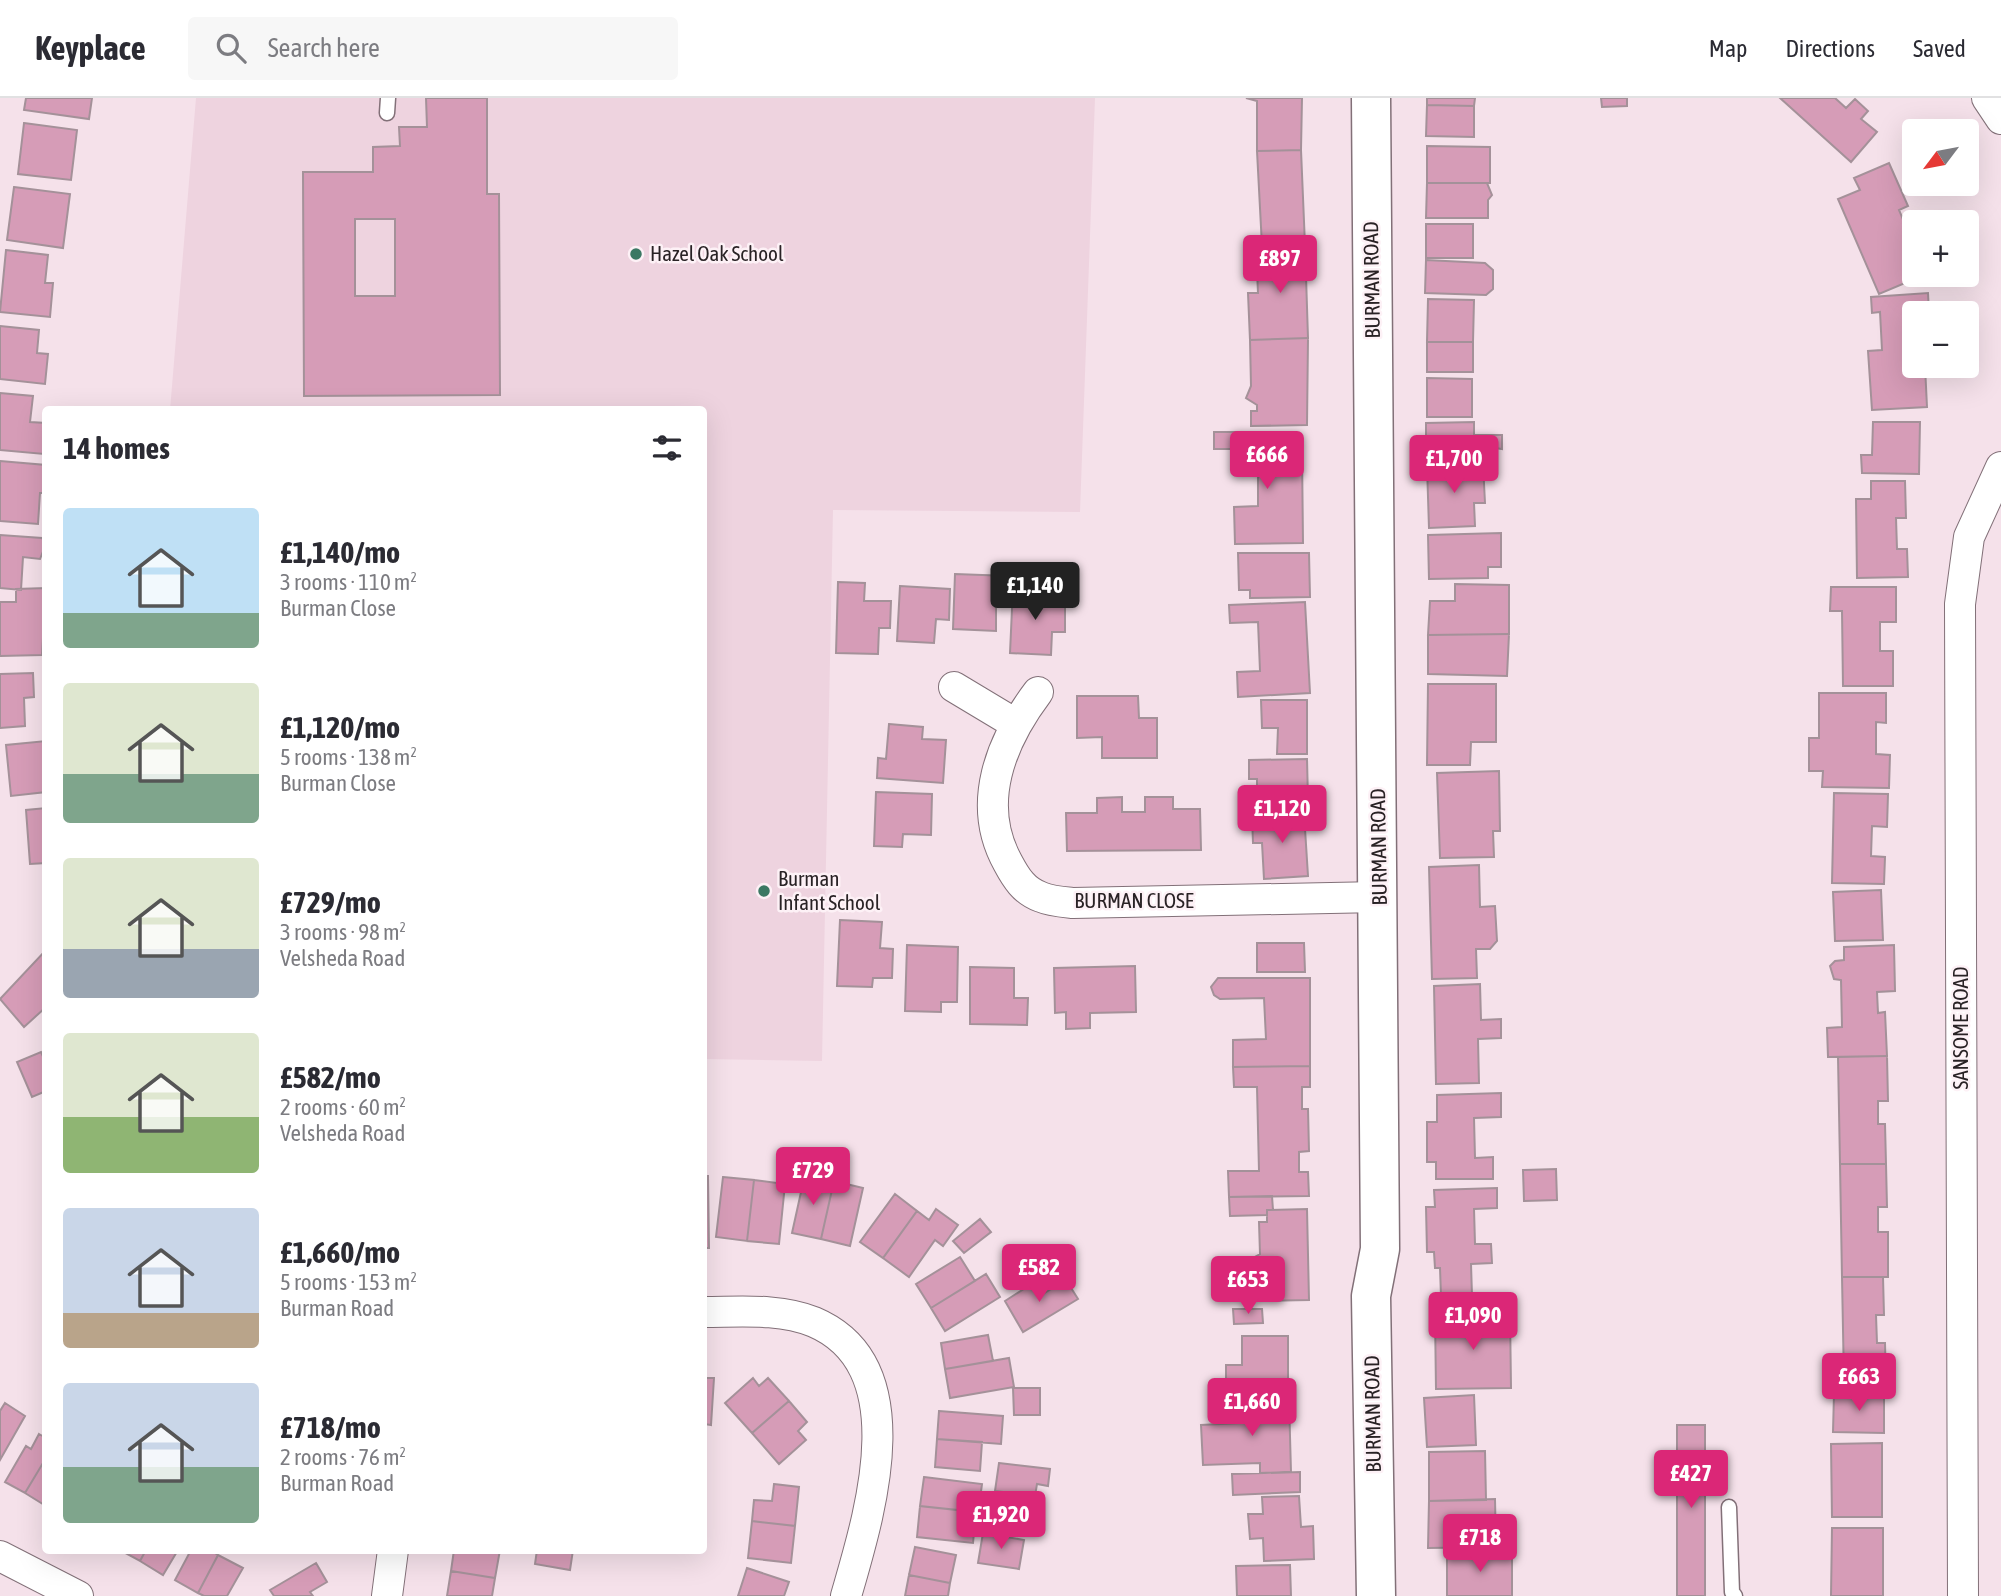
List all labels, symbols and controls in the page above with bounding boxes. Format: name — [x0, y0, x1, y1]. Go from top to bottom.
search box — [188, 17, 678, 80]
text: Keyplace — [35, 29, 146, 67]
icon: search — [212, 29, 250, 67]
text: Search here — [268, 33, 380, 63]
text: Map — [1709, 35, 1747, 62]
text: Directions — [1785, 35, 1875, 62]
text: Saved — [1913, 35, 1966, 62]
north arrow — [1902, 119, 1979, 196]
map controls — [1902, 119, 1979, 378]
button: + — [1902, 210, 1979, 287]
street label: BURMAN ROAD — [1358, 221, 1384, 339]
pin: £897 — [1239, 236, 1321, 295]
place label: Hazel Oak School — [650, 241, 784, 265]
text: £897 — [1259, 245, 1301, 271]
marker: Hazel Oak School — [628, 246, 644, 262]
button: − — [1902, 301, 1979, 378]
icon: filters — [648, 429, 686, 467]
text: 14 homes — [63, 431, 170, 465]
pin: £666 — [1226, 432, 1308, 491]
pin: £1,700 — [1397, 436, 1511, 495]
text: £666 — [1246, 441, 1288, 467]
text: £1,700 — [1426, 445, 1483, 471]
text: £1,140/mo — [280, 535, 400, 569]
icon: home — [119, 536, 203, 620]
pin: £1,140 — [978, 562, 1092, 622]
text: 3 rooms · 110 m² — [280, 569, 417, 595]
text: £1,140 — [1007, 572, 1064, 598]
text: Burman Close — [280, 595, 396, 621]
text: £1,120/mo — [280, 710, 400, 744]
icon: home — [119, 711, 203, 795]
text: 5 rooms · 138 m² — [280, 744, 417, 770]
text: Burman Close — [280, 770, 396, 796]
pin: £1,120 — [1225, 786, 1339, 845]
street label: BURMAN ROAD — [1365, 788, 1391, 906]
text: £1,120 — [1254, 795, 1311, 821]
place label: Burman Infant School — [778, 866, 881, 914]
marker: Burman Infant School — [756, 883, 772, 899]
text: £729/mo — [280, 885, 381, 919]
icon: home — [119, 886, 203, 970]
street label: BURMAN CLOSE — [1074, 888, 1194, 912]
text: 3 rooms · 98 m² — [280, 919, 406, 945]
text: Velsheda Road — [280, 945, 405, 971]
street label: SANSOME ROAD — [1948, 966, 1972, 1090]
text: £582/mo — [280, 1060, 381, 1094]
icon: home — [119, 1061, 203, 1145]
text: 2 rooms · 60 m² — [280, 1094, 406, 1120]
text: Velsheda Road — [280, 1120, 405, 1146]
pin: £729 — [772, 1148, 854, 1207]
text: £729 — [792, 1157, 834, 1183]
text: £1,660/mo — [280, 1235, 400, 1269]
icon: home — [119, 1236, 203, 1320]
pin: £582 — [998, 1244, 1080, 1304]
text: £582 — [1018, 1254, 1060, 1280]
pin: £653 — [1207, 1256, 1289, 1316]
text: £653 — [1227, 1266, 1269, 1292]
text: 5 rooms · 153 m² — [280, 1269, 417, 1295]
pin: £1,090 — [1416, 1292, 1530, 1352]
text: Burman Road — [280, 1295, 394, 1321]
text: £1,090 — [1445, 1302, 1502, 1328]
pin: £663 — [1818, 1354, 1900, 1413]
street label: BURMAN ROAD — [1359, 1355, 1385, 1473]
text: £663 — [1838, 1363, 1880, 1389]
pin: £1,660 — [1195, 1378, 1309, 1438]
text: £1,660 — [1224, 1388, 1281, 1414]
text: £718/mo — [280, 1410, 381, 1444]
icon: home — [119, 1411, 203, 1495]
text: 2 rooms · 76 m² — [280, 1444, 406, 1470]
pin: £427 — [1650, 1450, 1732, 1510]
text: £427 — [1670, 1460, 1712, 1486]
text: Burman Road — [280, 1470, 394, 1496]
pin: £1,920 — [944, 1492, 1058, 1551]
text: £1,920 — [973, 1501, 1030, 1527]
pin: £718 — [1439, 1514, 1521, 1574]
text: £718 — [1459, 1524, 1501, 1550]

